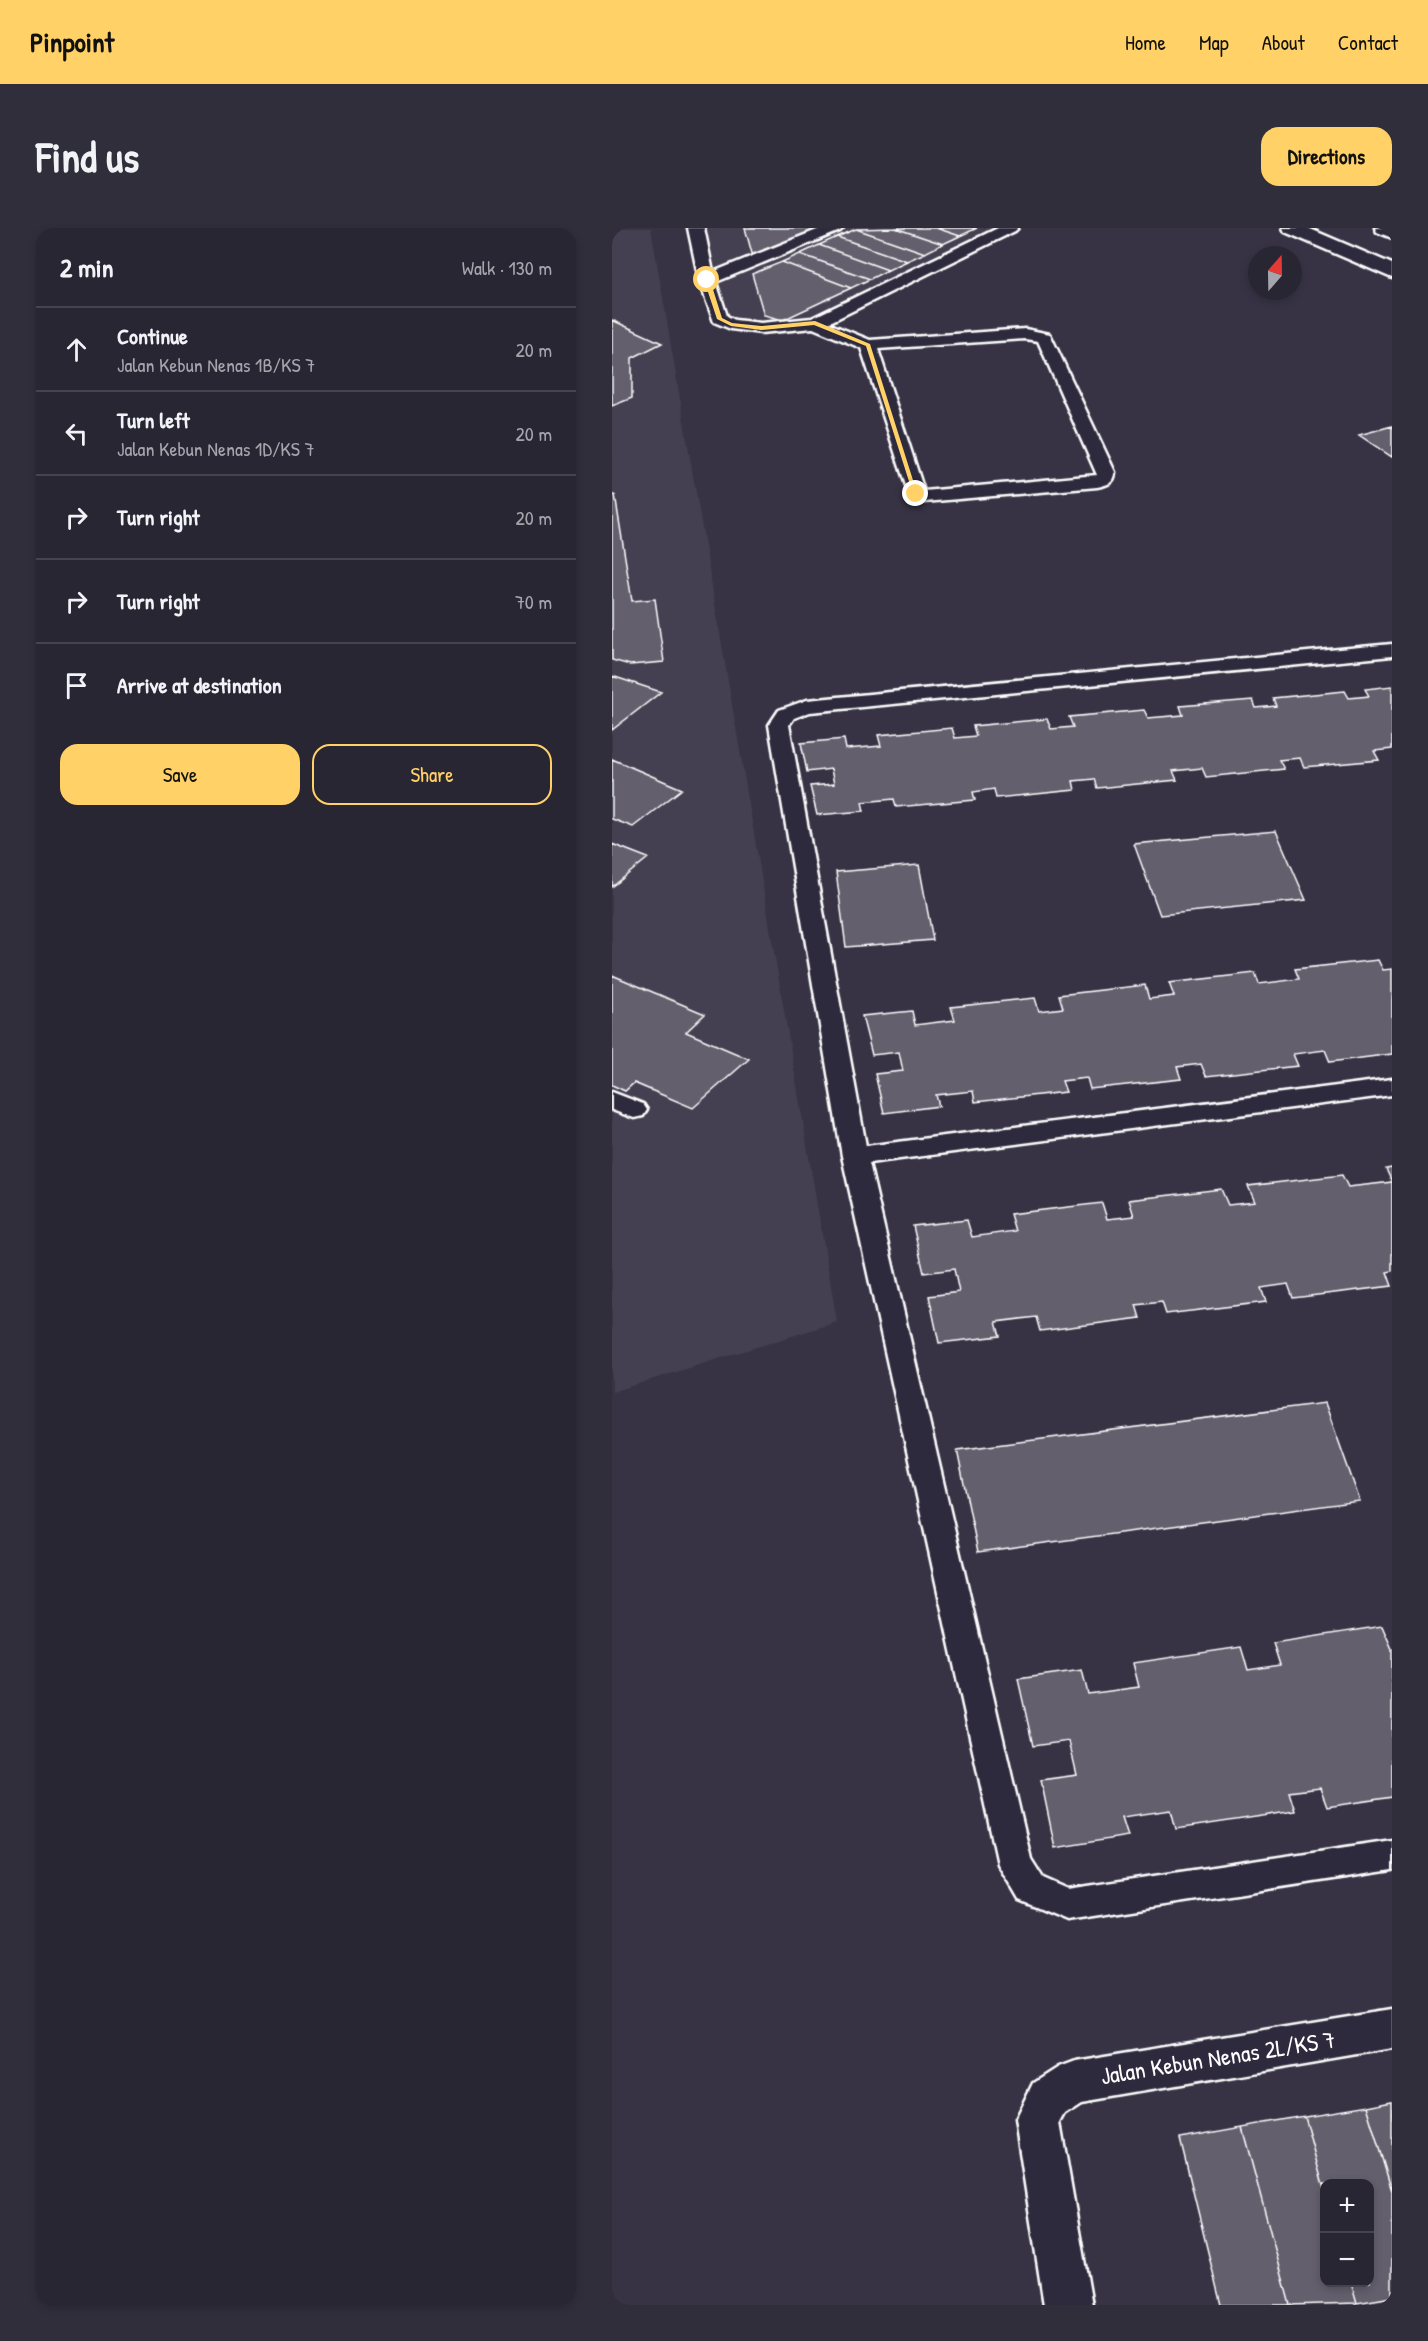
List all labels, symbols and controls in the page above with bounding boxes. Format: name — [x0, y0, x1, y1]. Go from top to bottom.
text: Pinpoint — [30, 23, 114, 61]
text: Home — [1125, 28, 1166, 57]
text: Map — [1199, 28, 1229, 57]
text: About — [1262, 28, 1305, 57]
text: Contact — [1338, 28, 1398, 57]
button: Directions — [1261, 127, 1392, 186]
text: Find us — [36, 128, 139, 185]
north arrow — [1248, 246, 1302, 300]
text: 2 min — [60, 250, 113, 285]
text: Walk · 130 m — [462, 254, 552, 281]
route start — [693, 266, 719, 292]
text: Continue — [117, 321, 188, 351]
icon: ahead — [60, 333, 93, 366]
text: 20 m — [515, 336, 552, 363]
text: Jalan Kebun Nenas 1B/KS 7 — [117, 351, 315, 378]
text: Turn left — [117, 405, 190, 435]
icon: left — [60, 417, 93, 450]
text: 20 m — [515, 420, 552, 447]
text: Jalan Kebun Nenas 1D/KS 7 — [117, 435, 314, 462]
route end — [902, 480, 928, 506]
icon: right — [60, 501, 93, 534]
text: Turn right — [117, 502, 200, 532]
text: 20 m — [515, 504, 552, 531]
icon: right — [60, 585, 93, 618]
text: Turn right — [117, 586, 200, 616]
text: 70 m — [515, 588, 552, 615]
icon: arrive — [60, 669, 93, 702]
text: Arrive at destination — [117, 670, 282, 700]
button: Save — [60, 744, 300, 805]
button: Share — [312, 744, 552, 805]
street label: Jalan Kebun Nenas 2L/KS 7 — [1098, 2023, 1337, 2091]
map controls — [1320, 2179, 1374, 2287]
button: + — [1320, 2179, 1374, 2233]
button: − — [1320, 2233, 1374, 2287]

